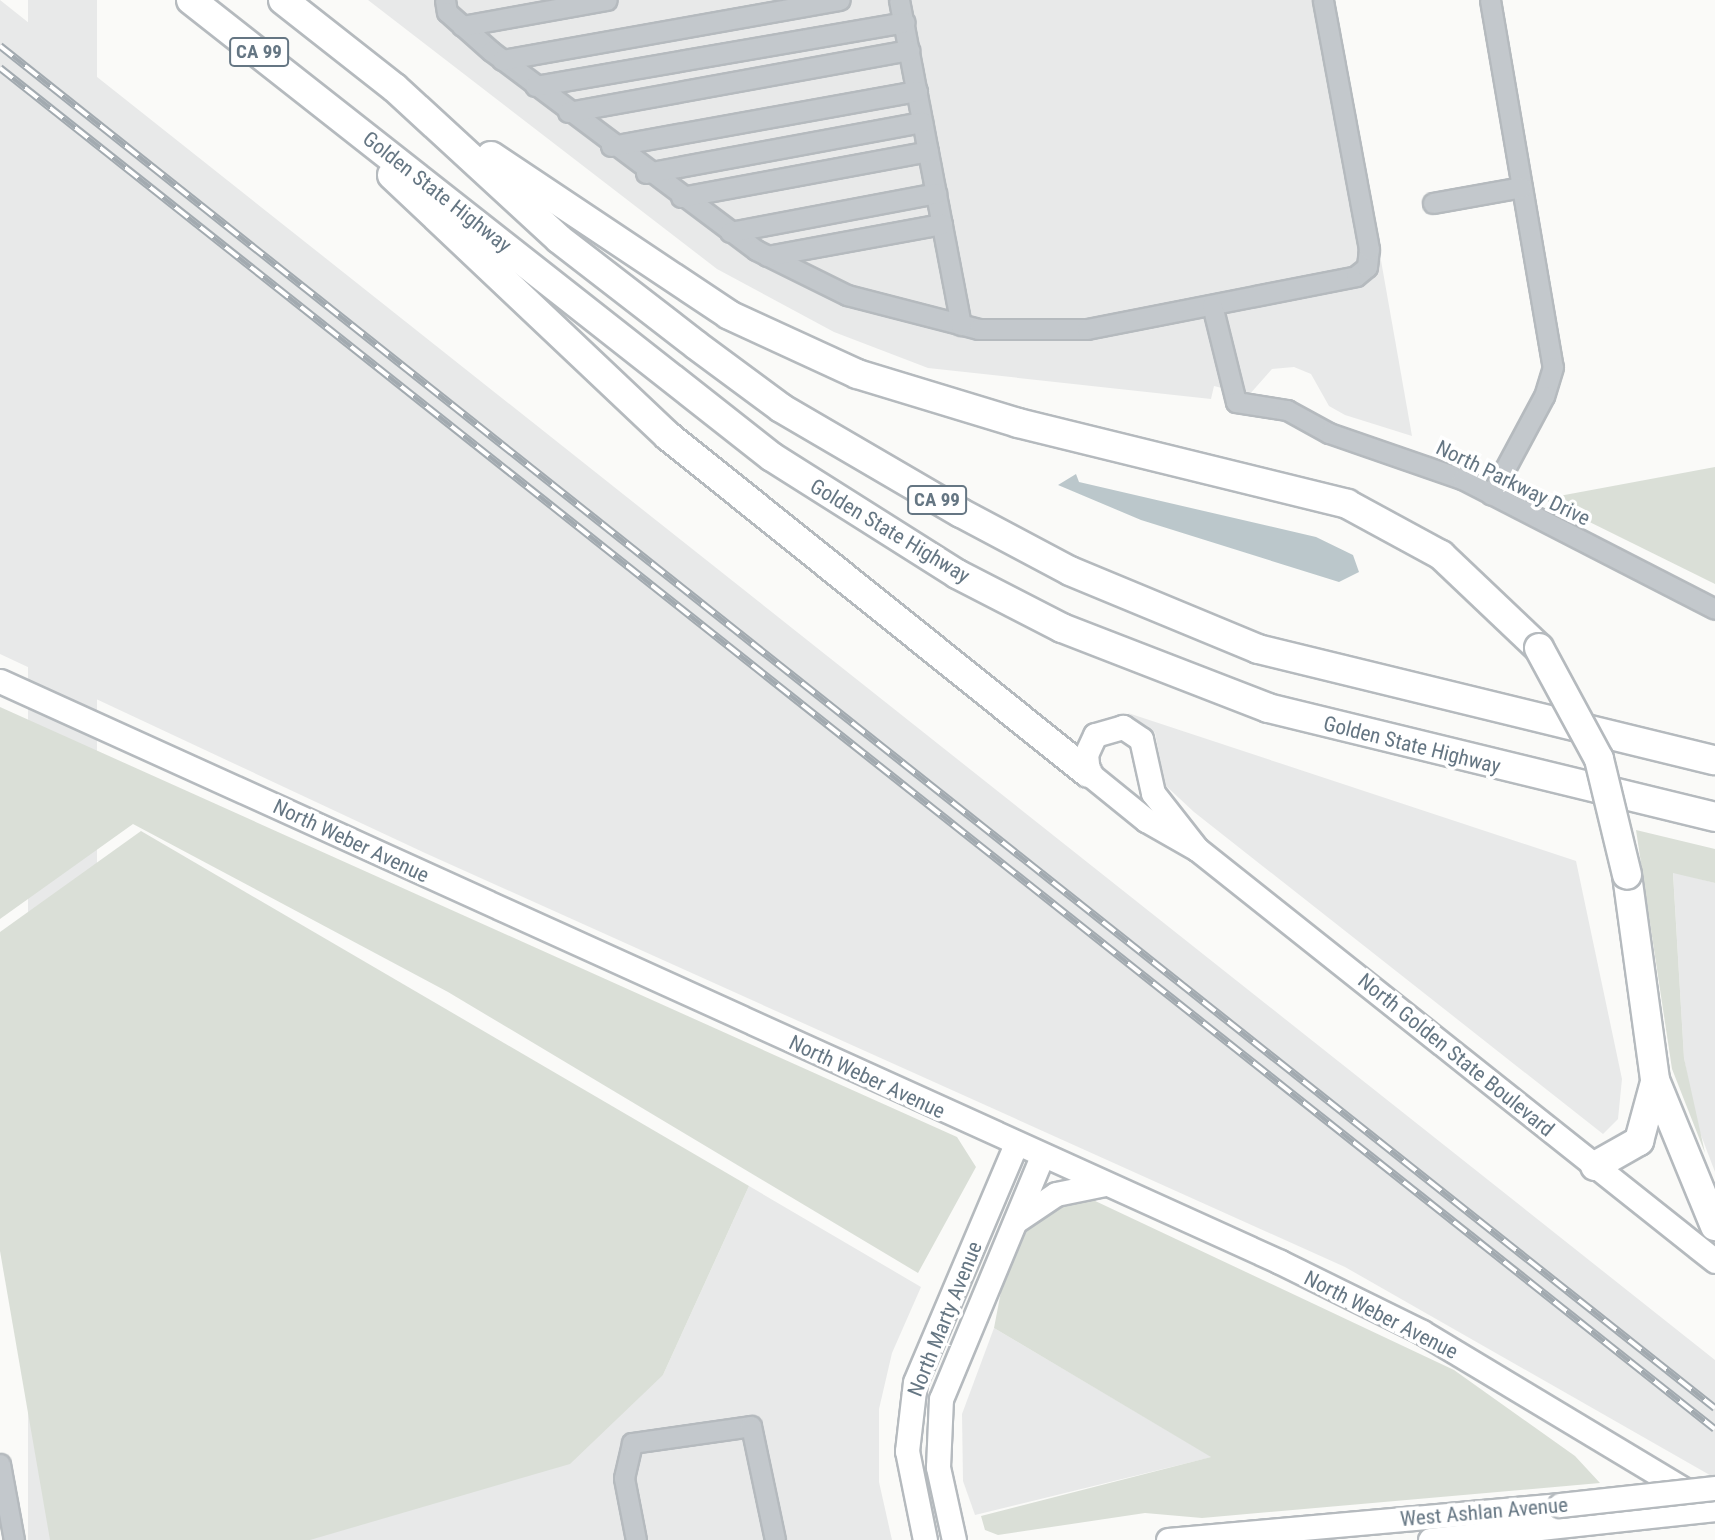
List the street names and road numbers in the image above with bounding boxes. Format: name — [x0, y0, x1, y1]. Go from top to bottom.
road number: CA 99 — [228, 36, 290, 68]
street label: Golden State Highway — [358, 126, 516, 258]
street label: North Parkway Drive — [1432, 435, 1594, 531]
street label: Golden State Highway — [806, 473, 974, 589]
road number: CA 99 — [906, 485, 968, 516]
street label: Golden State Highway — [1321, 711, 1503, 779]
street label: North Weber Avenue — [269, 794, 433, 888]
street label: North Golden State Boulevard — [1353, 968, 1559, 1142]
street label: North Weber Avenue — [785, 1030, 949, 1124]
street label: North Marty Avenue — [902, 1238, 988, 1400]
street label: North Weber Avenue — [1300, 1265, 1462, 1365]
street label: West Ashlan Avenue — [1399, 1492, 1569, 1532]

